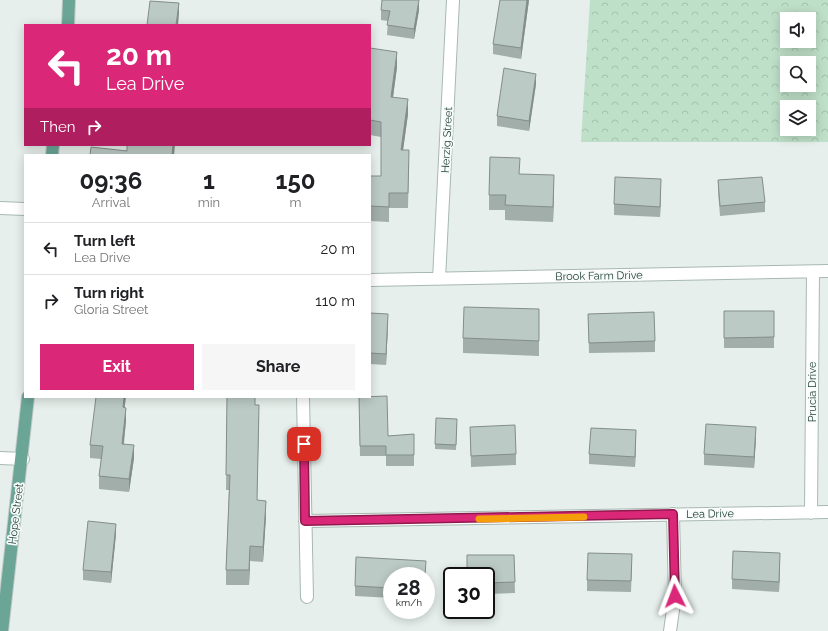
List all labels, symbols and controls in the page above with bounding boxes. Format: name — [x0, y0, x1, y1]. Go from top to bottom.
map controls — [780, 12, 816, 136]
button: sound — [780, 12, 816, 48]
text: 20 m — [106, 39, 172, 72]
icon: left — [40, 40, 92, 92]
button: search — [780, 56, 816, 92]
text: Lea Drive — [106, 73, 184, 94]
button: layers — [780, 100, 816, 136]
street label: Herzig Street — [439, 106, 455, 173]
icon: right — [83, 116, 105, 138]
text: Then — [40, 118, 75, 136]
text: 09:36 — [79, 166, 142, 195]
text: 1 — [203, 166, 215, 195]
text: 150 — [276, 166, 315, 195]
text: Arrival — [92, 195, 130, 210]
text: min — [198, 195, 220, 210]
text: m — [290, 195, 302, 210]
text: Turn left — [74, 232, 135, 250]
icon: left — [40, 238, 62, 260]
text: 20 m — [320, 240, 355, 258]
text: Lea Drive — [74, 250, 130, 265]
street label: Brook Farm Drive — [555, 269, 643, 283]
text: Turn right — [74, 284, 144, 302]
icon: right — [40, 290, 62, 312]
text: 110 m — [315, 292, 355, 310]
text: Gloria Street — [74, 302, 148, 317]
button: Exit — [40, 344, 194, 390]
button: Share — [202, 344, 355, 390]
street label: Prucia Drive — [806, 361, 819, 422]
pin — [287, 427, 321, 461]
icon: arrive — [293, 433, 315, 455]
street label: Hope Street — [6, 483, 26, 545]
street label: Lea Drive — [686, 507, 735, 521]
speed limit sign: 30 — [443, 567, 495, 619]
position arrow — [654, 575, 696, 617]
text: 28 — [397, 576, 421, 600]
text: km/h — [396, 597, 422, 608]

